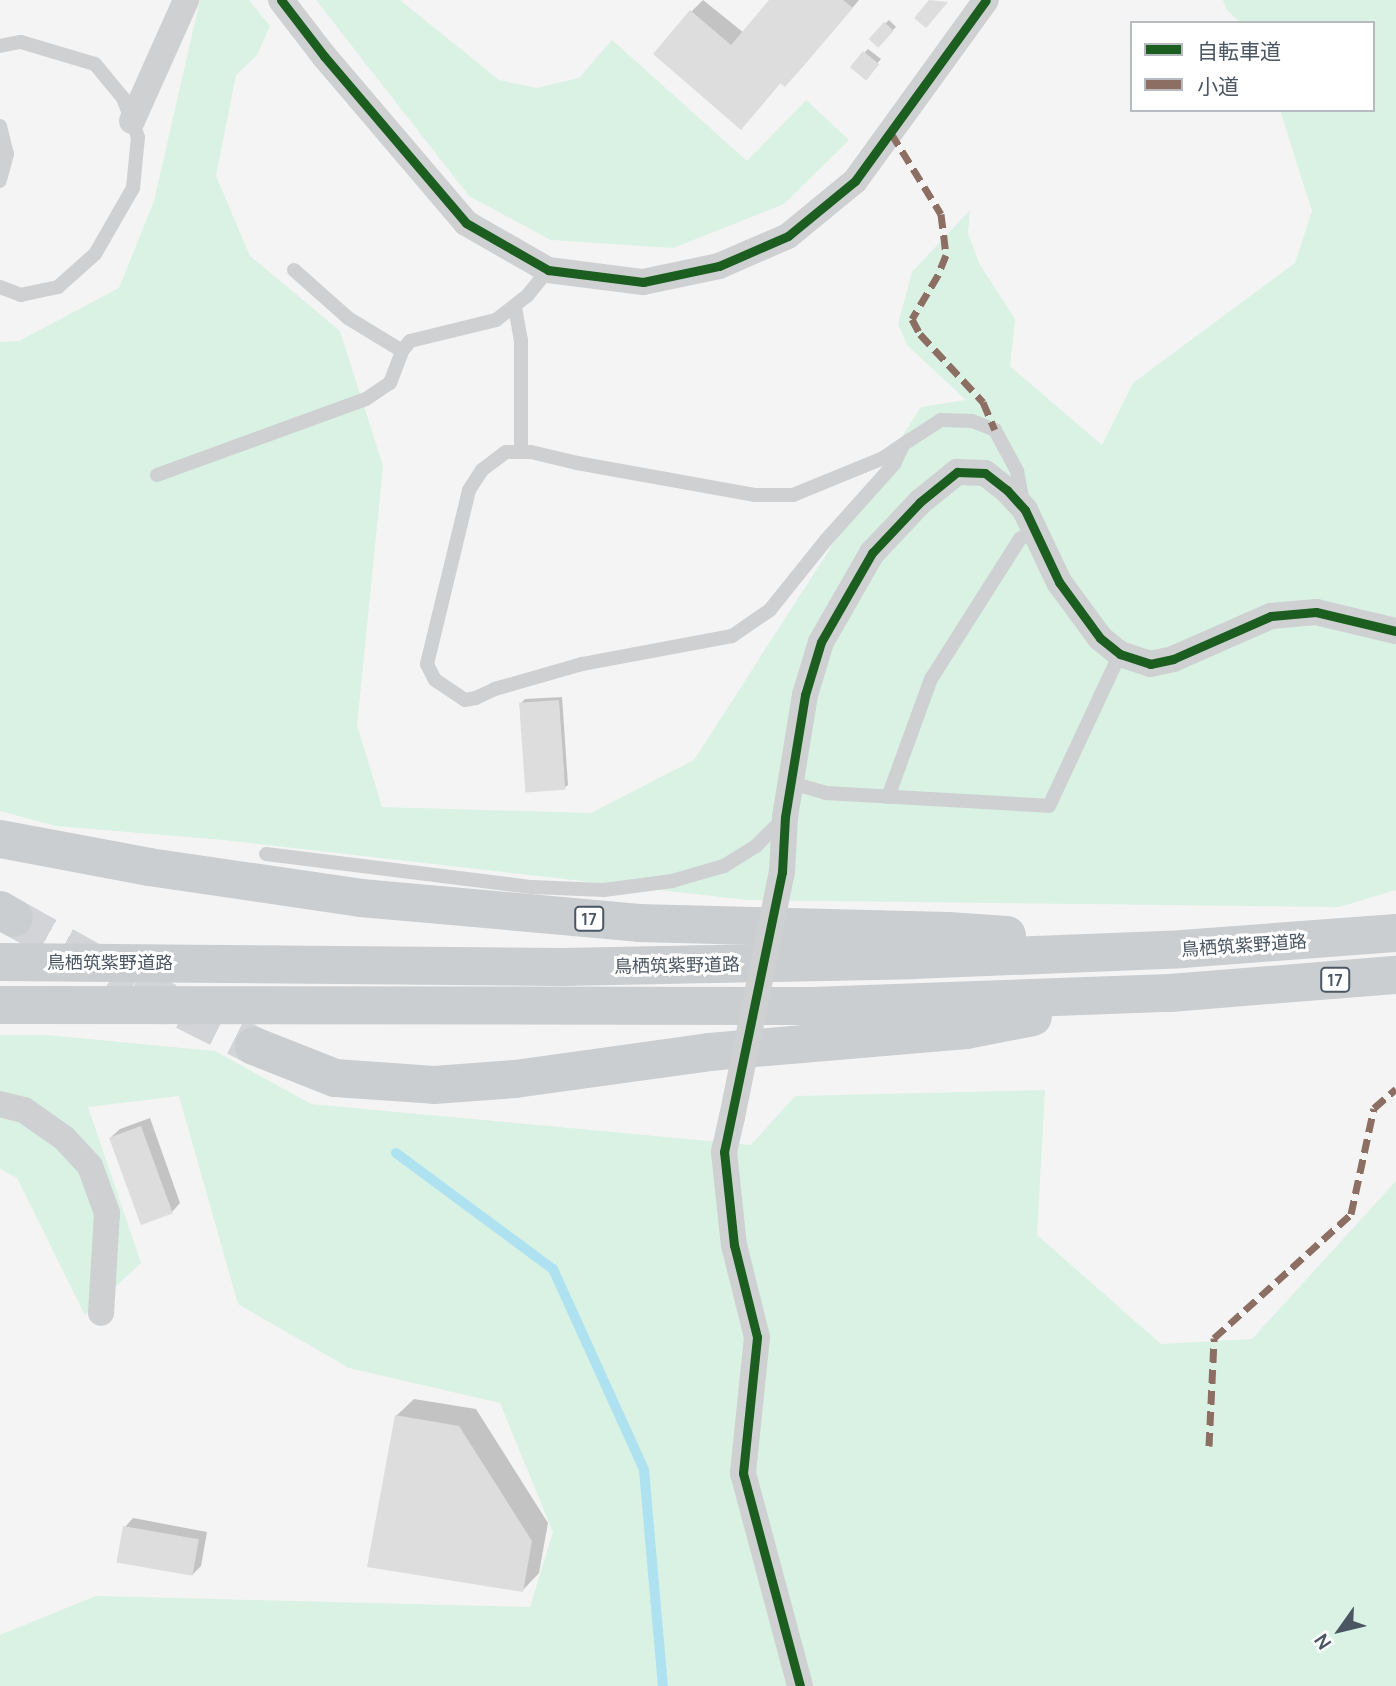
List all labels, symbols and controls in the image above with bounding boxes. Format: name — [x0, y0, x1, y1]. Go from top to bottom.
legend — [1130, 21, 1375, 112]
text: 自転車道 — [1197, 37, 1281, 65]
text: 小道 — [1197, 72, 1239, 100]
road number: 17 — [573, 906, 605, 931]
street label: 鳥栖筑紫野道路 — [1180, 930, 1308, 960]
street label: 鳥栖筑紫野道路 — [47, 951, 173, 973]
street label: 鳥栖筑紫野道路 — [614, 953, 740, 977]
road number: 17 — [1319, 968, 1351, 992]
north arrow — [1305, 1595, 1375, 1665]
text: N — [1308, 1629, 1337, 1655]

